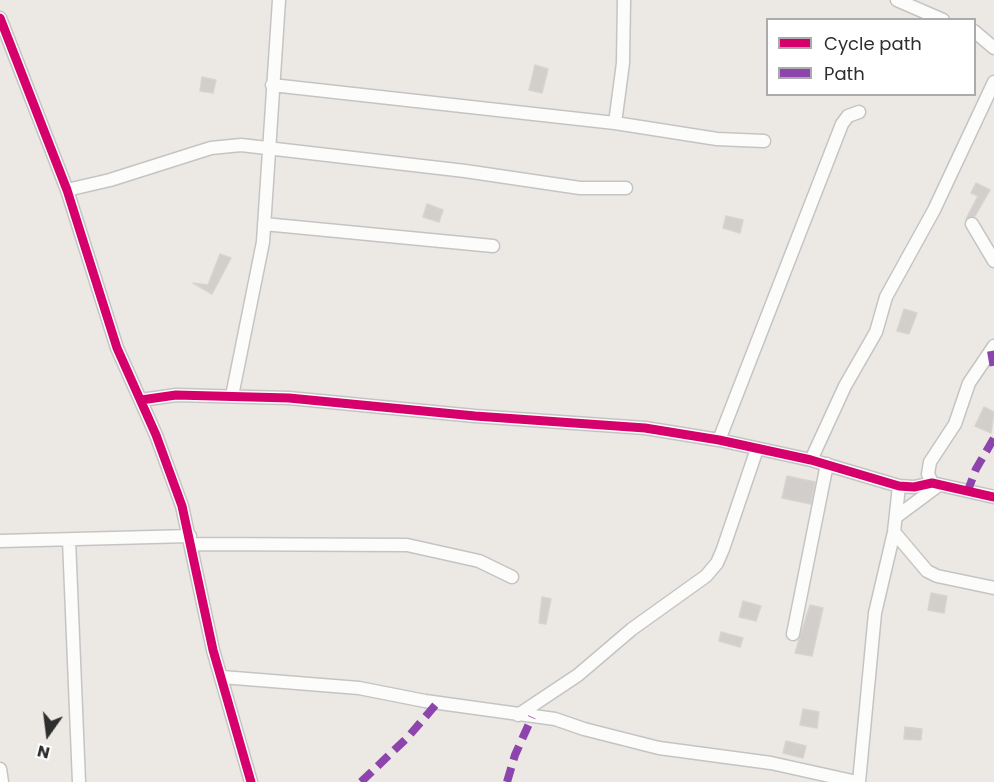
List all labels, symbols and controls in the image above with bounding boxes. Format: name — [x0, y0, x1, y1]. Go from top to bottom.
legend — [766, 18, 976, 96]
text: Cycle path — [824, 31, 922, 56]
text: Path — [824, 61, 865, 86]
north arrow — [18, 704, 78, 764]
text: N — [35, 739, 52, 765]

